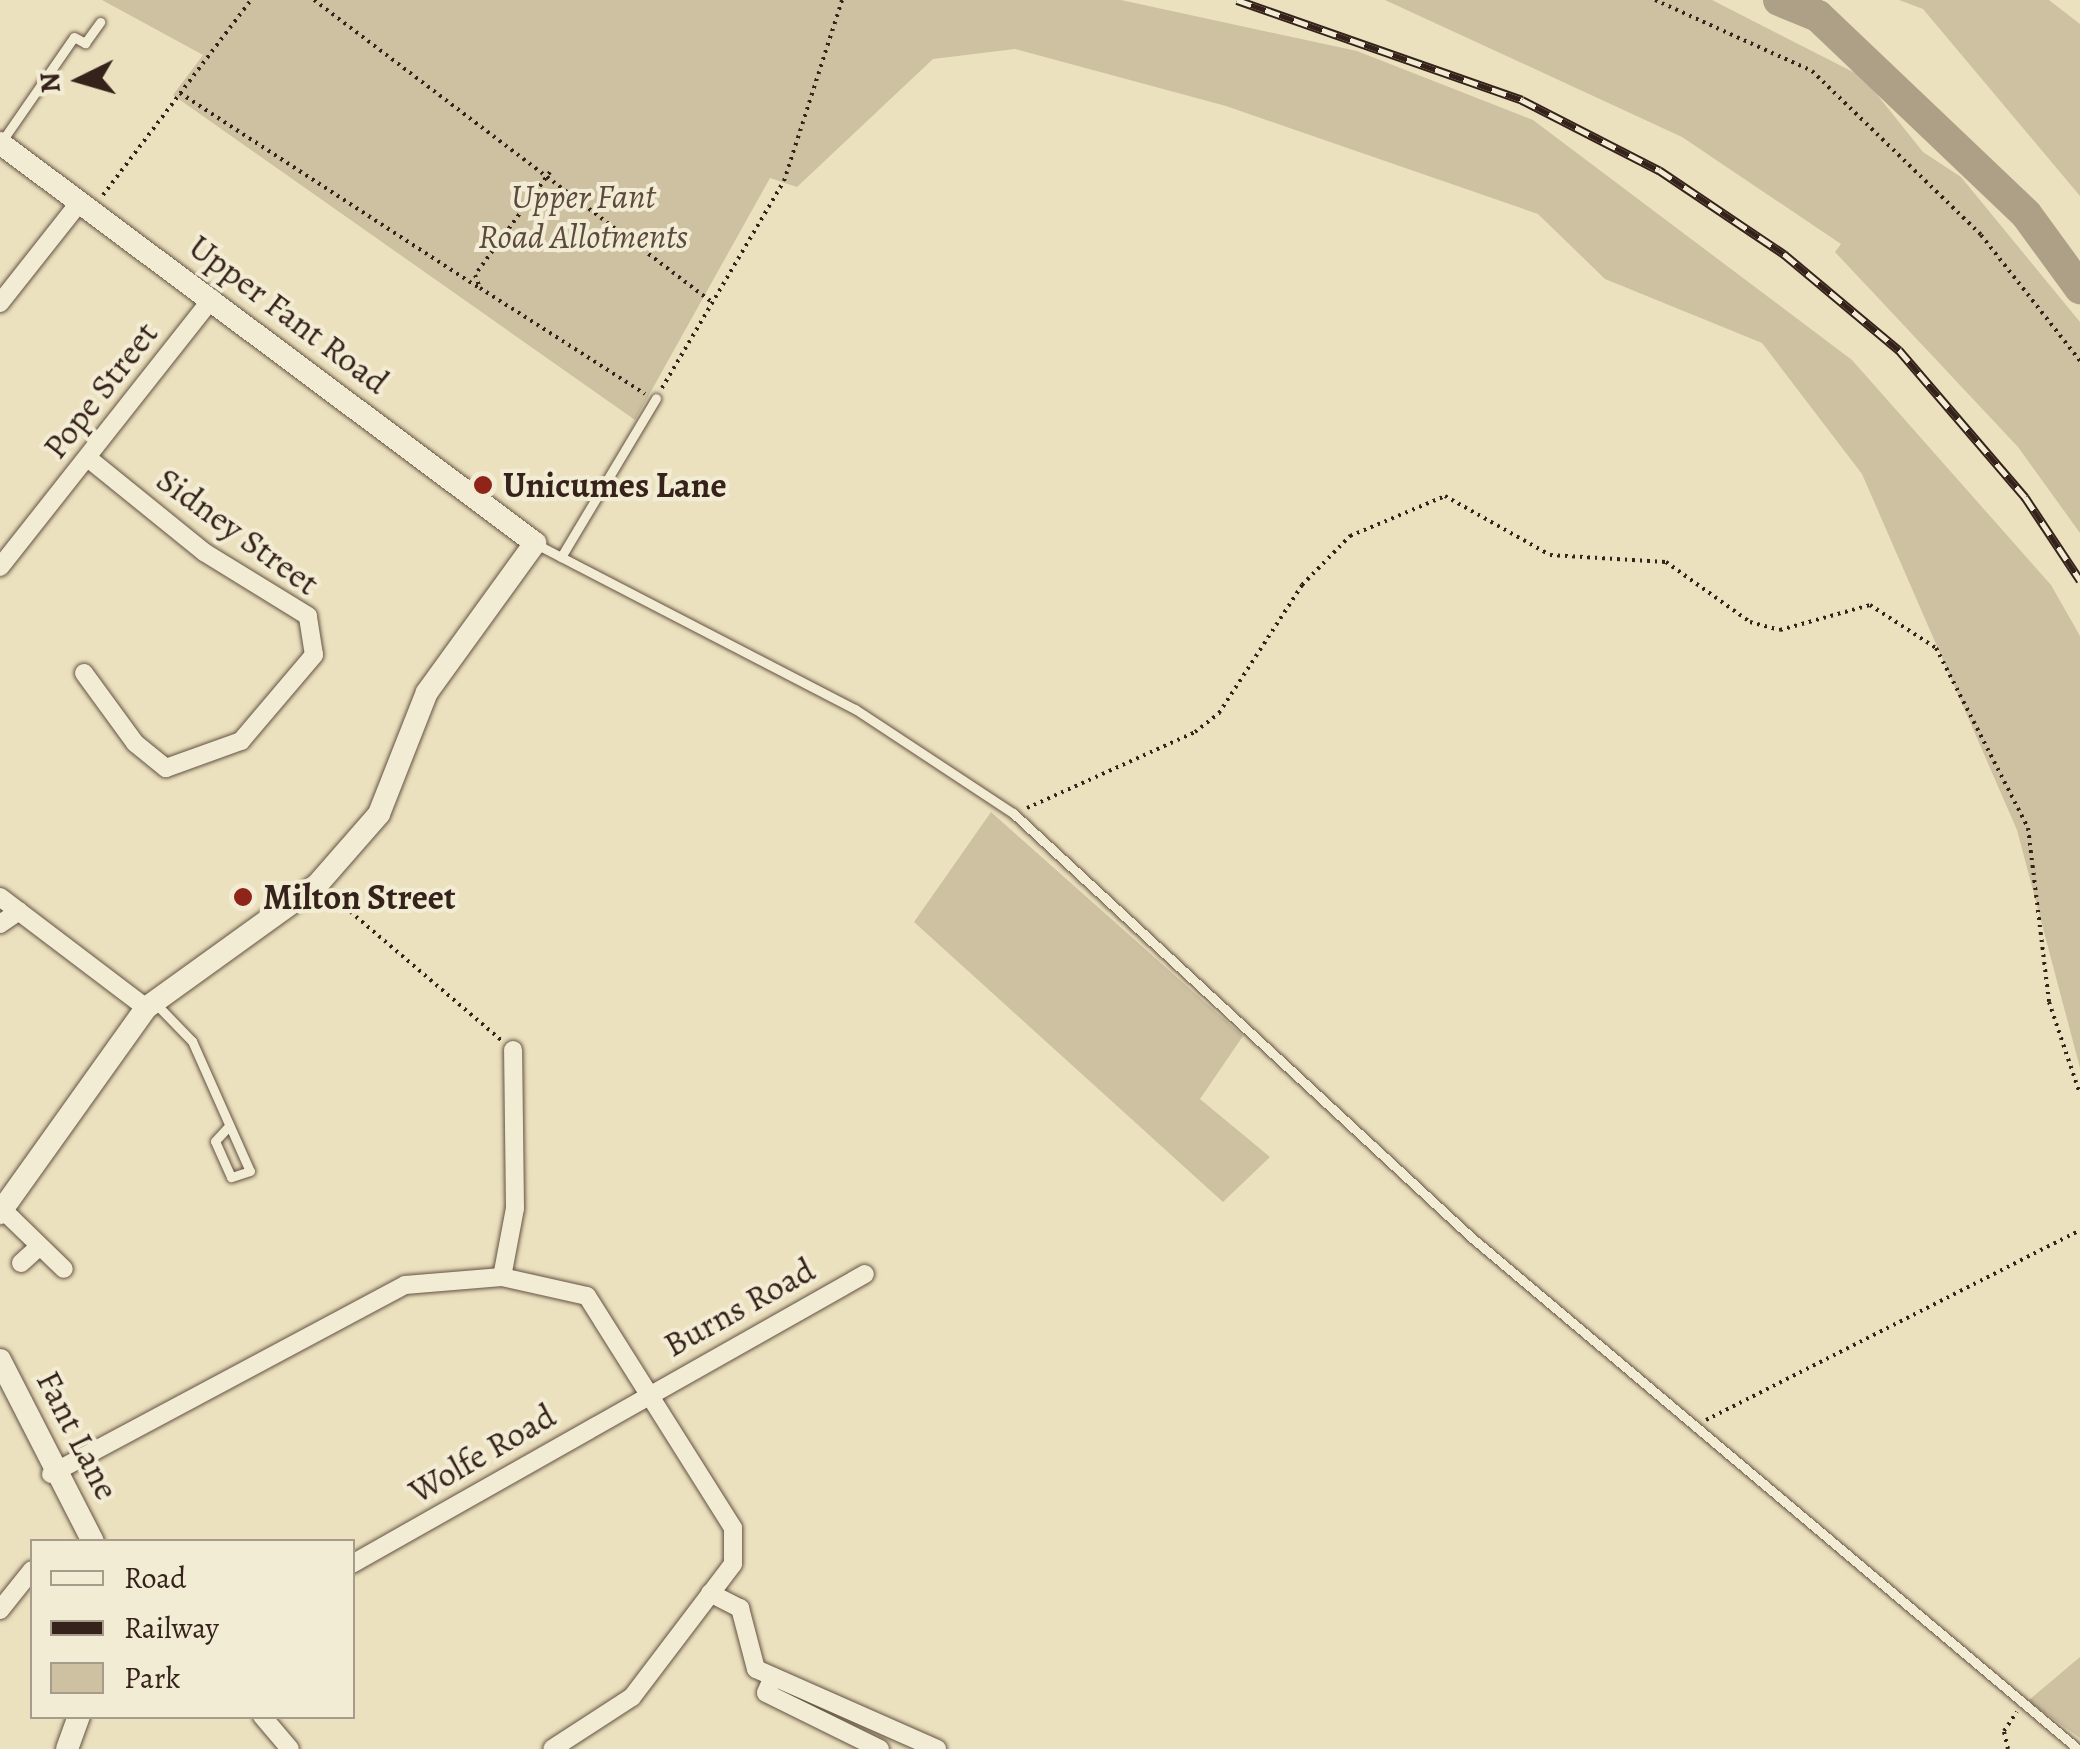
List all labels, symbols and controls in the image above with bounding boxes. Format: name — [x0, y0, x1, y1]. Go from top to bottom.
north arrow — [30, 30, 130, 130]
text: N — [30, 71, 70, 94]
park label: Upper Fant Road Allotments — [478, 175, 688, 257]
street label: Upper Fant Road — [181, 225, 397, 403]
street label: Pope Street — [33, 313, 167, 467]
street label: Sidney Street — [149, 458, 327, 604]
place label: Unicumes Lane — [503, 464, 727, 506]
marker: Unicumes Lane — [472, 474, 494, 496]
place label: Milton Street — [263, 876, 456, 918]
marker: Milton Street — [232, 886, 254, 908]
street label: Burns Road — [656, 1248, 822, 1366]
street label: Fant Lane — [28, 1363, 128, 1507]
street label: Wolfe Road — [401, 1394, 563, 1512]
legend — [30, 1539, 355, 1719]
text: Road — [124, 1558, 186, 1598]
text: Railway — [124, 1608, 219, 1648]
text: Park — [124, 1658, 180, 1698]

